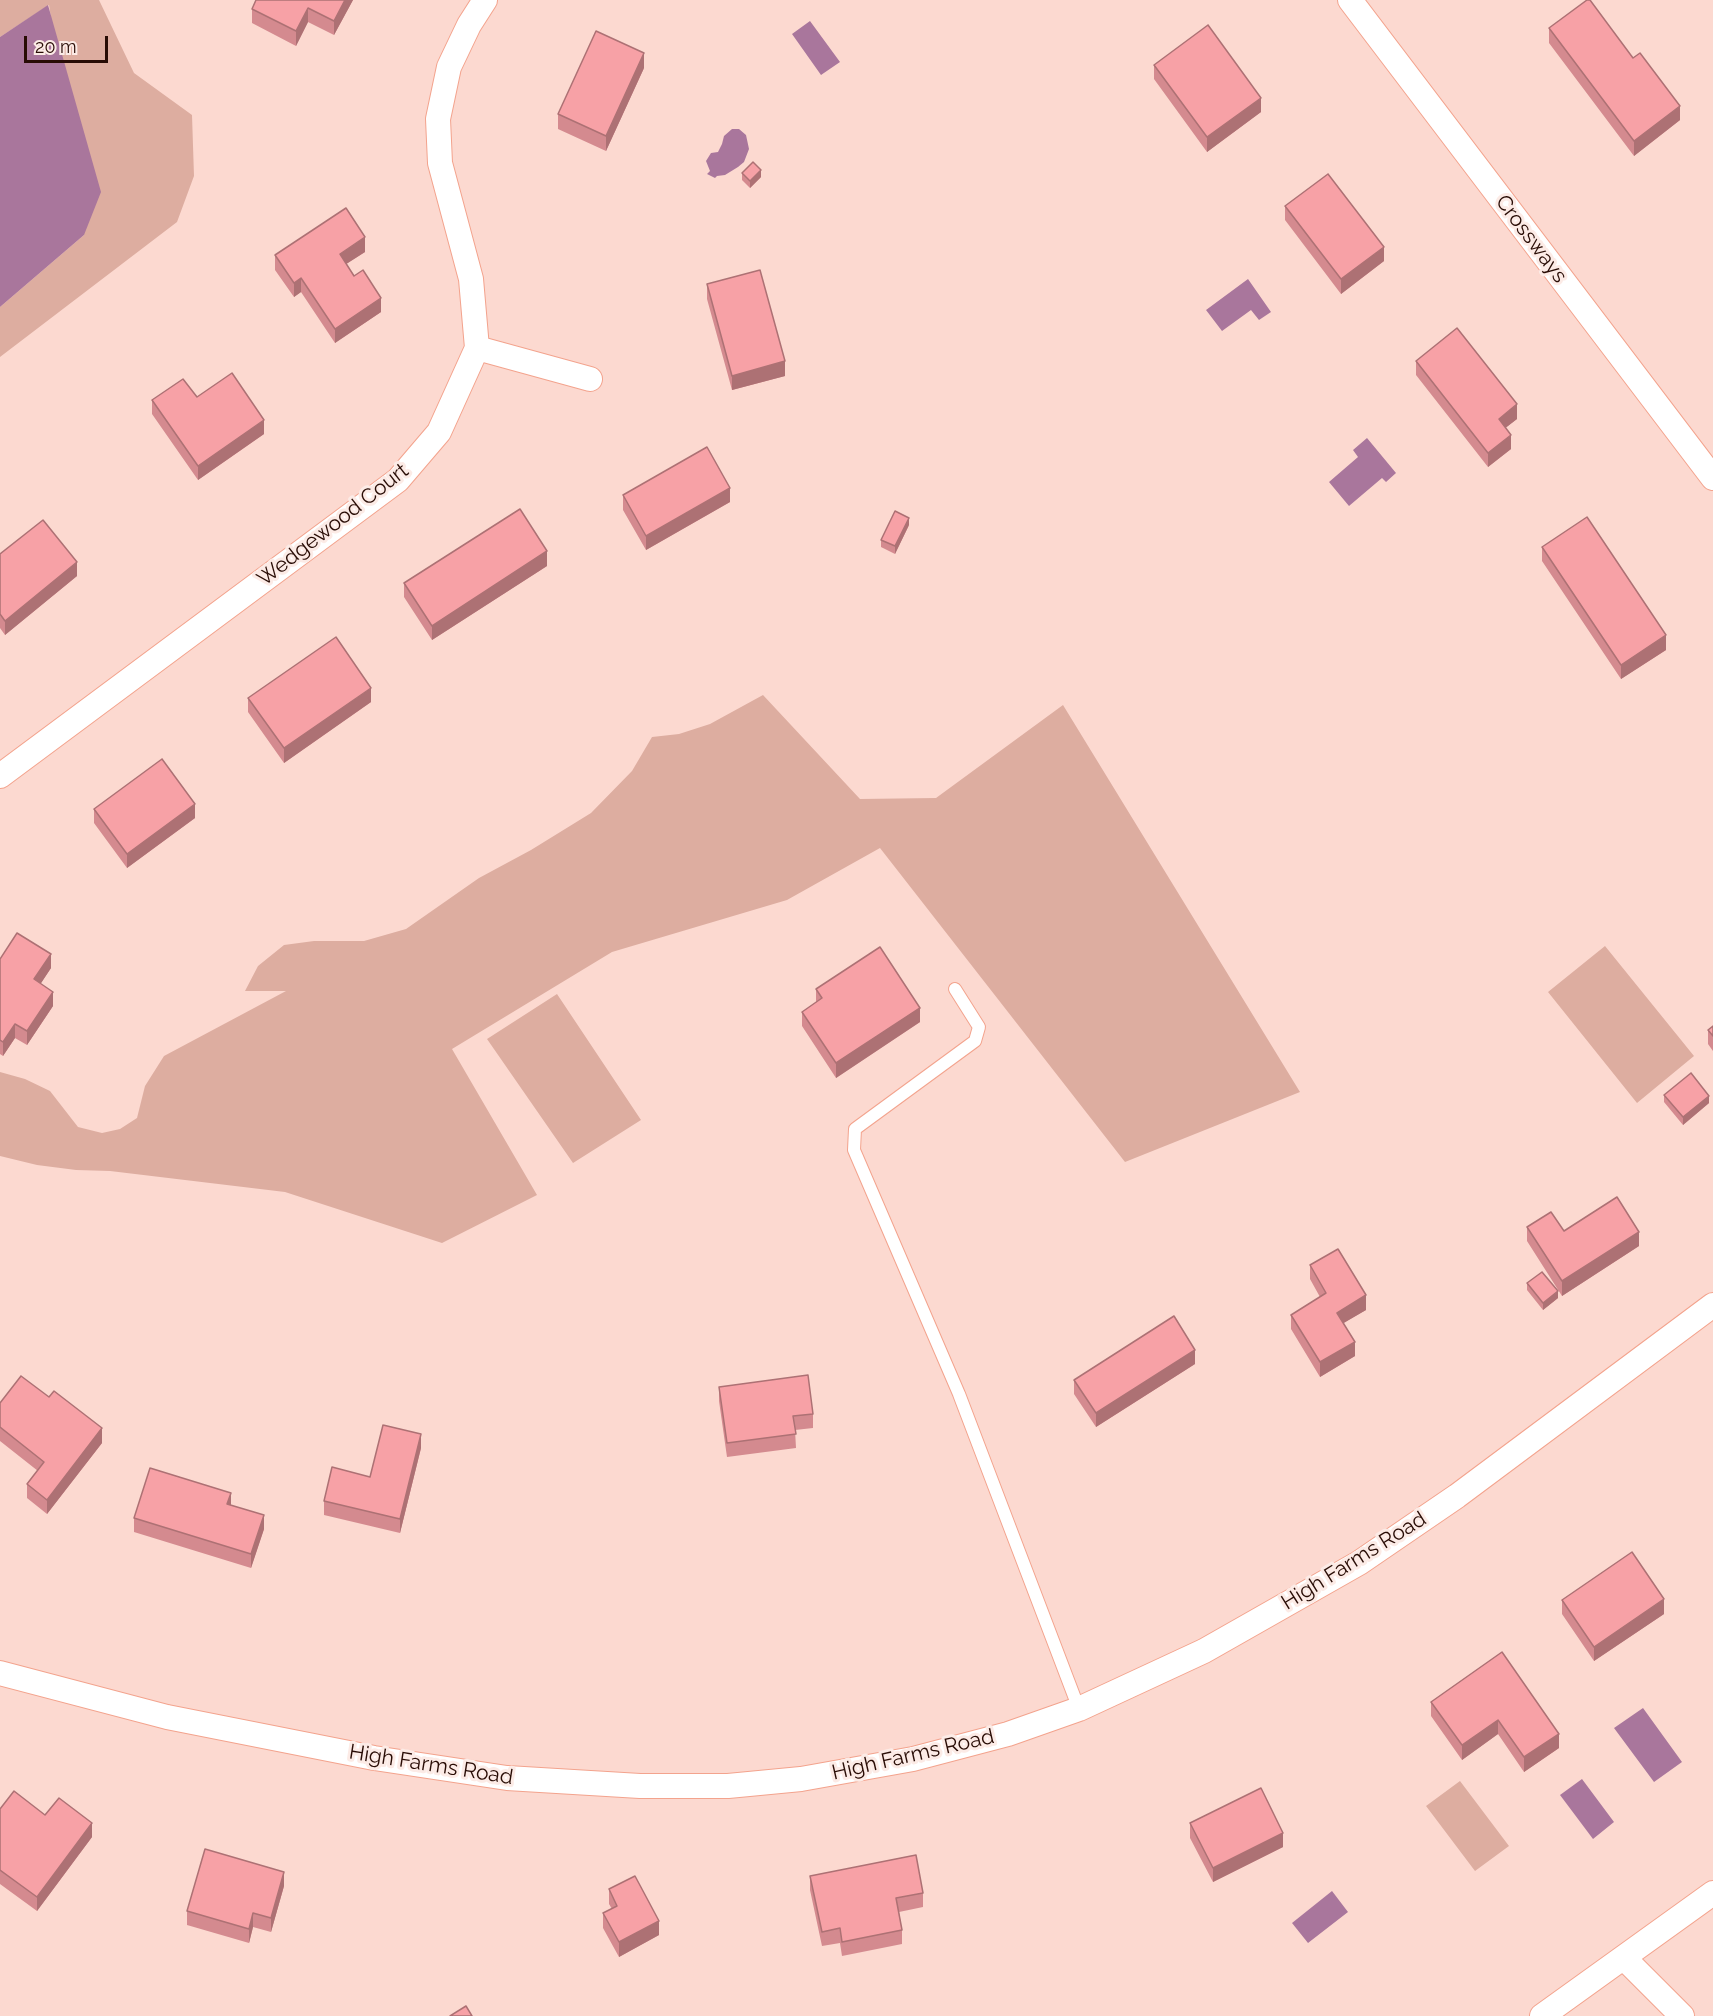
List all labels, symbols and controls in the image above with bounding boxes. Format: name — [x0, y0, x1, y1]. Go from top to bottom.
scale bar — [27, 24, 111, 62]
text: 20 m — [35, 36, 77, 57]
street label: Crossways — [1490, 190, 1572, 288]
street label: Wedgewood Court — [252, 458, 414, 592]
street label: High Farms Road — [1277, 1506, 1431, 1616]
street label: High Farms Road — [829, 1724, 997, 1786]
street label: High Farms Road — [347, 1740, 515, 1790]

